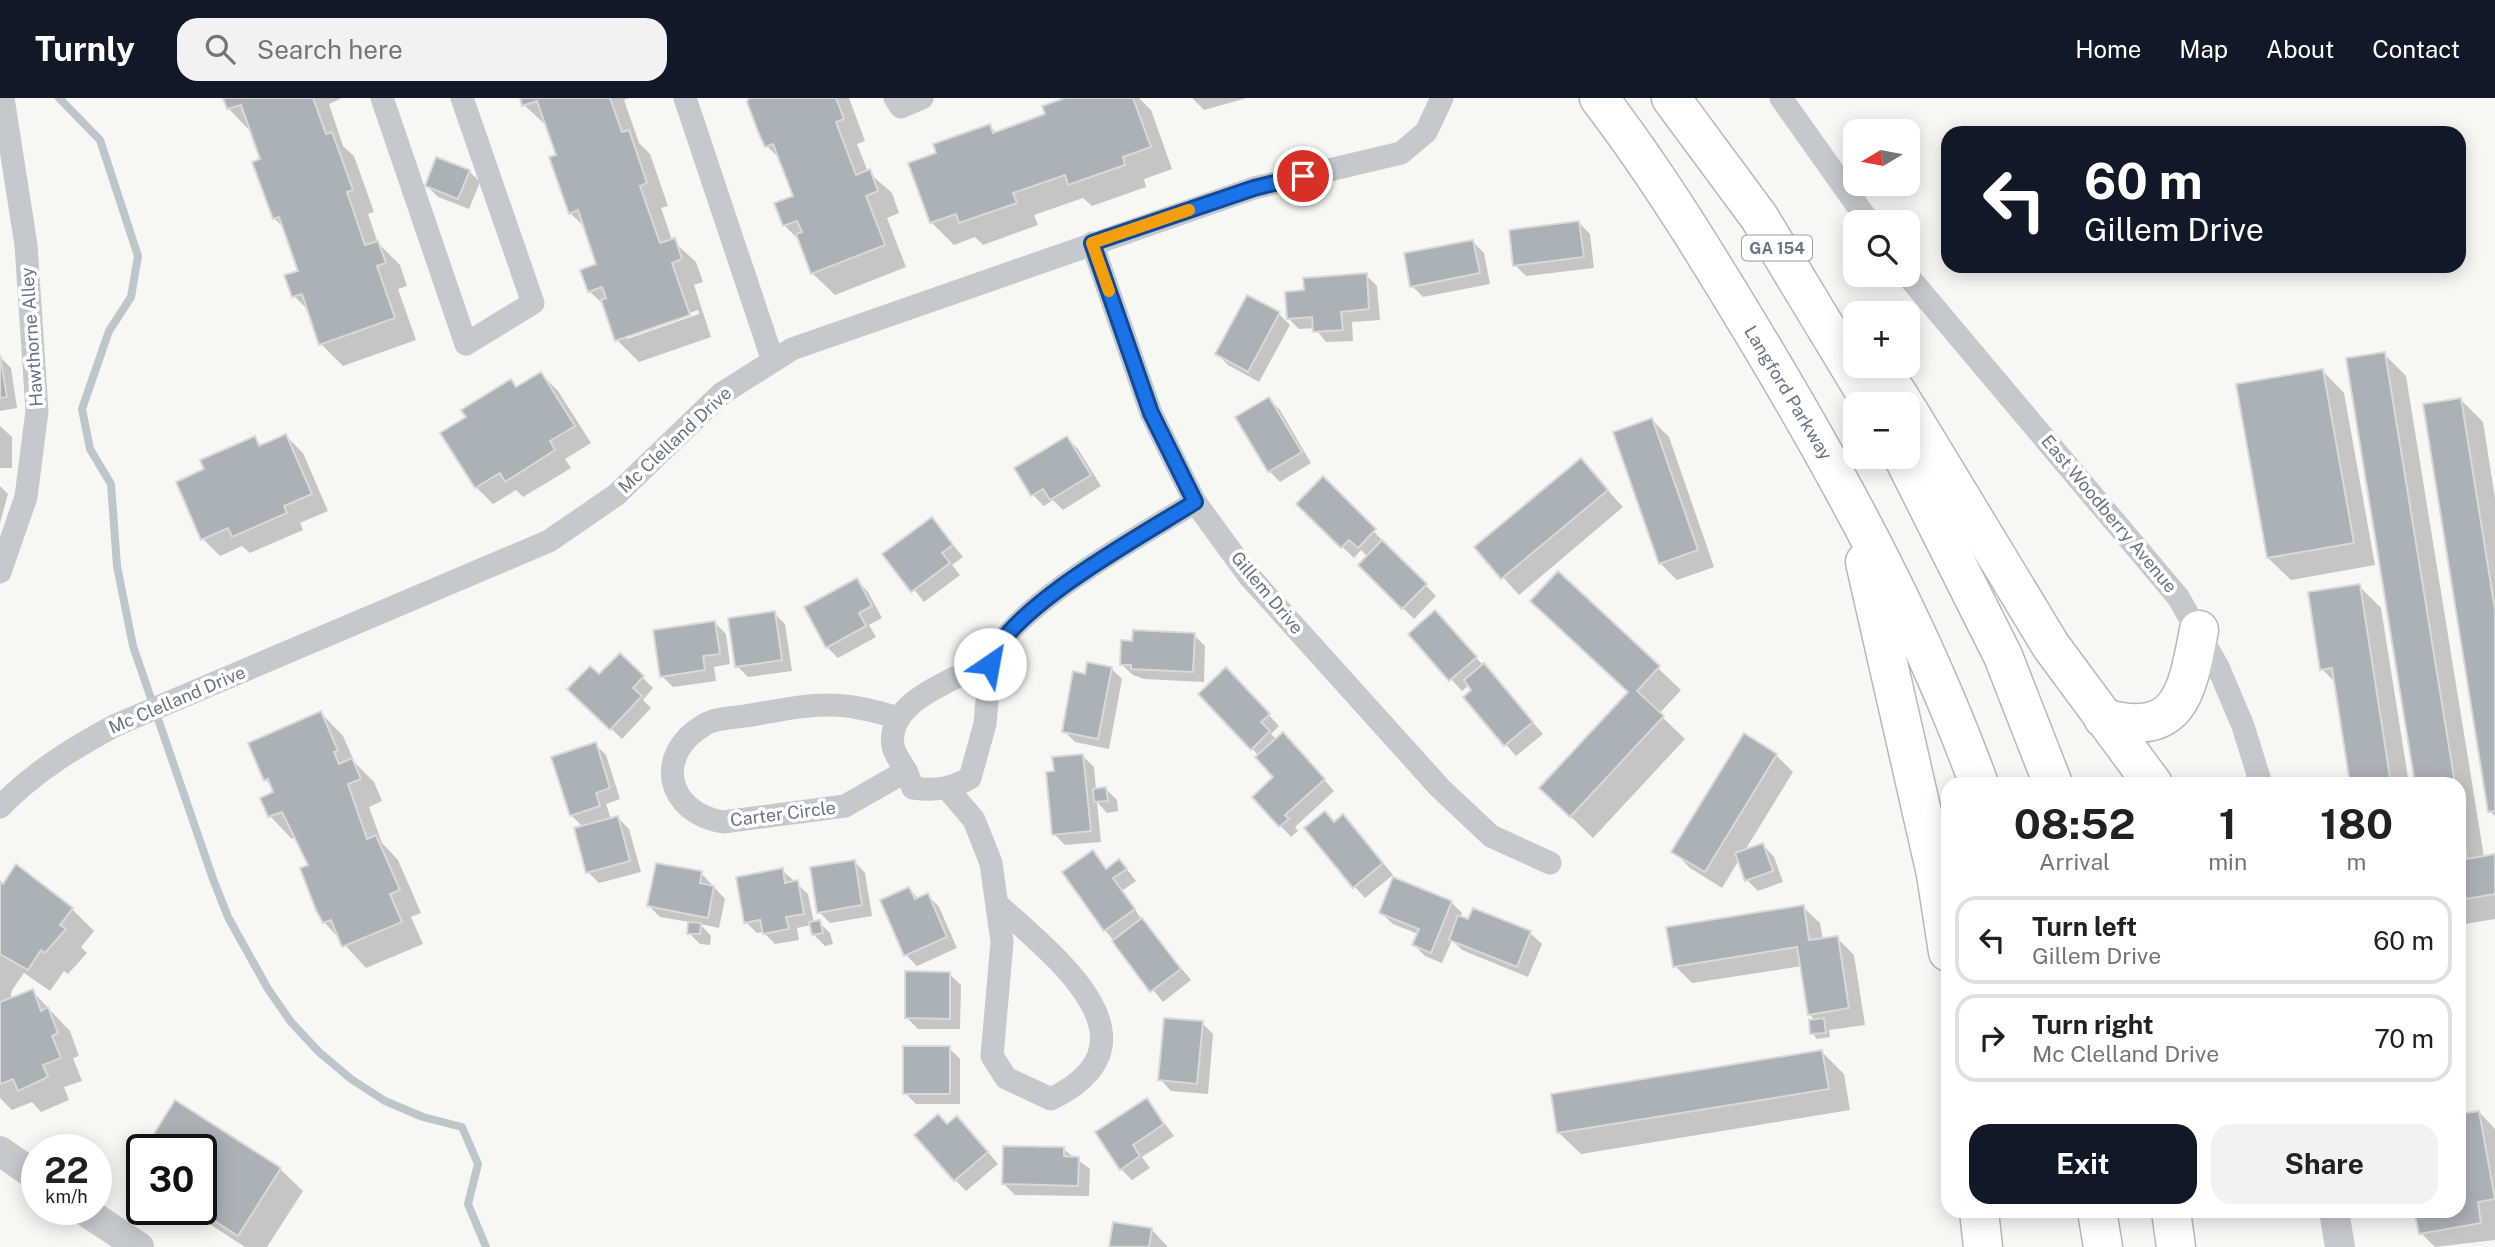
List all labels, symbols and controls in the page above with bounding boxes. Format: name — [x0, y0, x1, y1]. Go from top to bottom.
search box — [177, 18, 667, 81]
text: Turnly — [35, 30, 135, 68]
icon: search — [201, 30, 239, 68]
text: Search here — [257, 34, 403, 65]
text: Home — [2075, 35, 2141, 63]
text: Map — [2179, 35, 2228, 63]
text: About — [2266, 35, 2334, 63]
text: Contact — [2372, 35, 2460, 63]
north arrow — [1843, 119, 1920, 196]
map controls — [1843, 119, 1920, 469]
pin — [1273, 146, 1333, 206]
text: 60 m — [2084, 152, 2203, 210]
icon: left — [1969, 154, 2060, 245]
icon: arrive — [1284, 157, 1322, 195]
button: search — [1843, 210, 1920, 287]
text: Gillem Drive — [2084, 211, 2264, 248]
road number: GA 154 — [1742, 236, 1812, 260]
street label: Hawthorne Alley — [16, 266, 47, 407]
button: + — [1843, 301, 1920, 378]
street label: Langford Parkway — [1740, 322, 1837, 464]
street label: Mc Clelland Drive — [614, 382, 735, 497]
button: − — [1843, 392, 1920, 469]
street label: East Woodberry Avenue — [2037, 431, 2181, 597]
street label: Gillem Drive — [1227, 547, 1308, 638]
position arrow — [953, 627, 1027, 701]
street label: Mc Clelland Drive — [105, 661, 248, 738]
street label: Carter Circle — [729, 797, 837, 830]
text: 08:52 — [2014, 799, 2135, 848]
text: 1 — [2219, 799, 2237, 848]
text: 180 — [2320, 799, 2393, 848]
text: Arrival — [2039, 848, 2110, 875]
text: min — [2208, 848, 2247, 875]
text: m — [2347, 848, 2367, 875]
text: Turn left — [2032, 911, 2137, 942]
icon: left — [1973, 921, 2011, 959]
text: 60 m — [2373, 925, 2434, 956]
text: Gillem Drive — [2032, 942, 2161, 969]
text: Turn right — [2032, 1009, 2154, 1040]
icon: right — [1973, 1019, 2011, 1057]
text: 70 m — [2374, 1023, 2434, 1054]
text: Mc Clelland Drive — [2032, 1040, 2219, 1067]
button: Exit — [1969, 1124, 2197, 1204]
button: Share — [2211, 1124, 2438, 1204]
speed limit sign: 30 — [126, 1134, 217, 1225]
text: 22 — [44, 1150, 89, 1191]
text: km/h — [45, 1186, 88, 1207]

